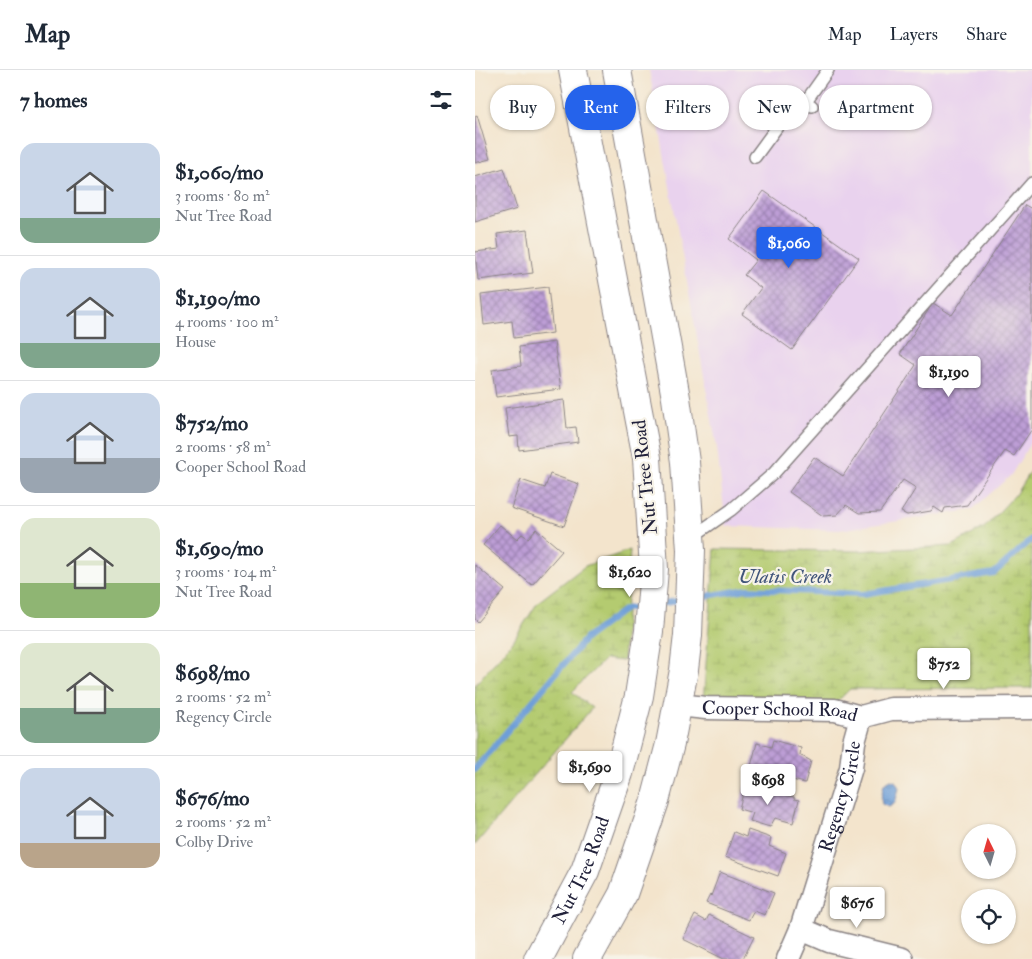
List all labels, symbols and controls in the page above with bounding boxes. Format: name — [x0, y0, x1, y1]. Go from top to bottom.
text: Map — [25, 19, 70, 50]
text: Map — [828, 23, 862, 46]
text: Layers — [890, 23, 938, 46]
text: Share — [966, 23, 1007, 46]
chip: Buy — [490, 85, 555, 130]
chip: Rent — [565, 85, 636, 130]
chip: Filters — [646, 85, 729, 130]
chip: New — [739, 85, 809, 130]
chip: Apartment — [819, 85, 932, 130]
icon: filters — [427, 86, 455, 114]
text: 7 homes — [20, 87, 87, 114]
text: $1,060/mo — [175, 159, 263, 186]
icon: home — [60, 163, 120, 223]
text: 3 rooms · 80 m² — [175, 186, 270, 206]
text: Nut Tree Road — [175, 206, 272, 226]
pin: $1,060 — [748, 226, 830, 269]
text: $1,060 — [767, 233, 811, 253]
text: $1,190/mo — [175, 285, 260, 312]
icon: home — [60, 288, 120, 348]
text: 4 rooms · 100 m² — [175, 312, 278, 332]
text: House — [175, 332, 216, 352]
pin: $1,190 — [908, 356, 990, 398]
text: $1,190 — [929, 362, 969, 382]
text: $752/mo — [175, 410, 248, 437]
icon: home — [60, 413, 120, 473]
street label: Nut Tree Road — [627, 418, 663, 536]
text: 2 rooms · 58 m² — [175, 437, 270, 457]
text: Cooper School Road — [175, 457, 306, 477]
text: $1,690/mo — [175, 535, 263, 562]
icon: home — [60, 538, 120, 598]
pin: $1,620 — [589, 556, 671, 598]
text: 3 rooms · 104 m² — [175, 562, 276, 582]
text: $1,620 — [609, 562, 651, 582]
water label: Ulatis Creek — [738, 564, 832, 589]
text: Nut Tree Road — [175, 582, 272, 602]
pin: $752 — [914, 648, 974, 690]
text: $752 — [928, 654, 960, 674]
text: $698/mo — [175, 660, 250, 687]
icon: home — [60, 663, 120, 723]
text: 2 rooms · 52 m² — [175, 687, 271, 707]
street label: Cooper School Road — [702, 696, 861, 728]
text: Regency Circle — [175, 707, 272, 727]
street label: Regency Circle — [814, 740, 866, 855]
pin: $1,690 — [549, 750, 631, 793]
text: $1,690 — [568, 757, 612, 777]
pin: $698 — [738, 764, 798, 806]
text: $698 — [752, 770, 784, 790]
text: $676/mo — [175, 785, 249, 812]
icon: home — [60, 788, 120, 848]
text: 2 rooms · 52 m² — [175, 812, 271, 832]
street label: Nut Tree Road — [547, 813, 615, 928]
north arrow — [961, 824, 1016, 879]
map controls — [961, 824, 1016, 944]
text: Colby Drive — [175, 832, 253, 852]
pin: $676 — [827, 886, 887, 929]
button: locate — [961, 889, 1016, 944]
text: $676 — [841, 893, 873, 913]

